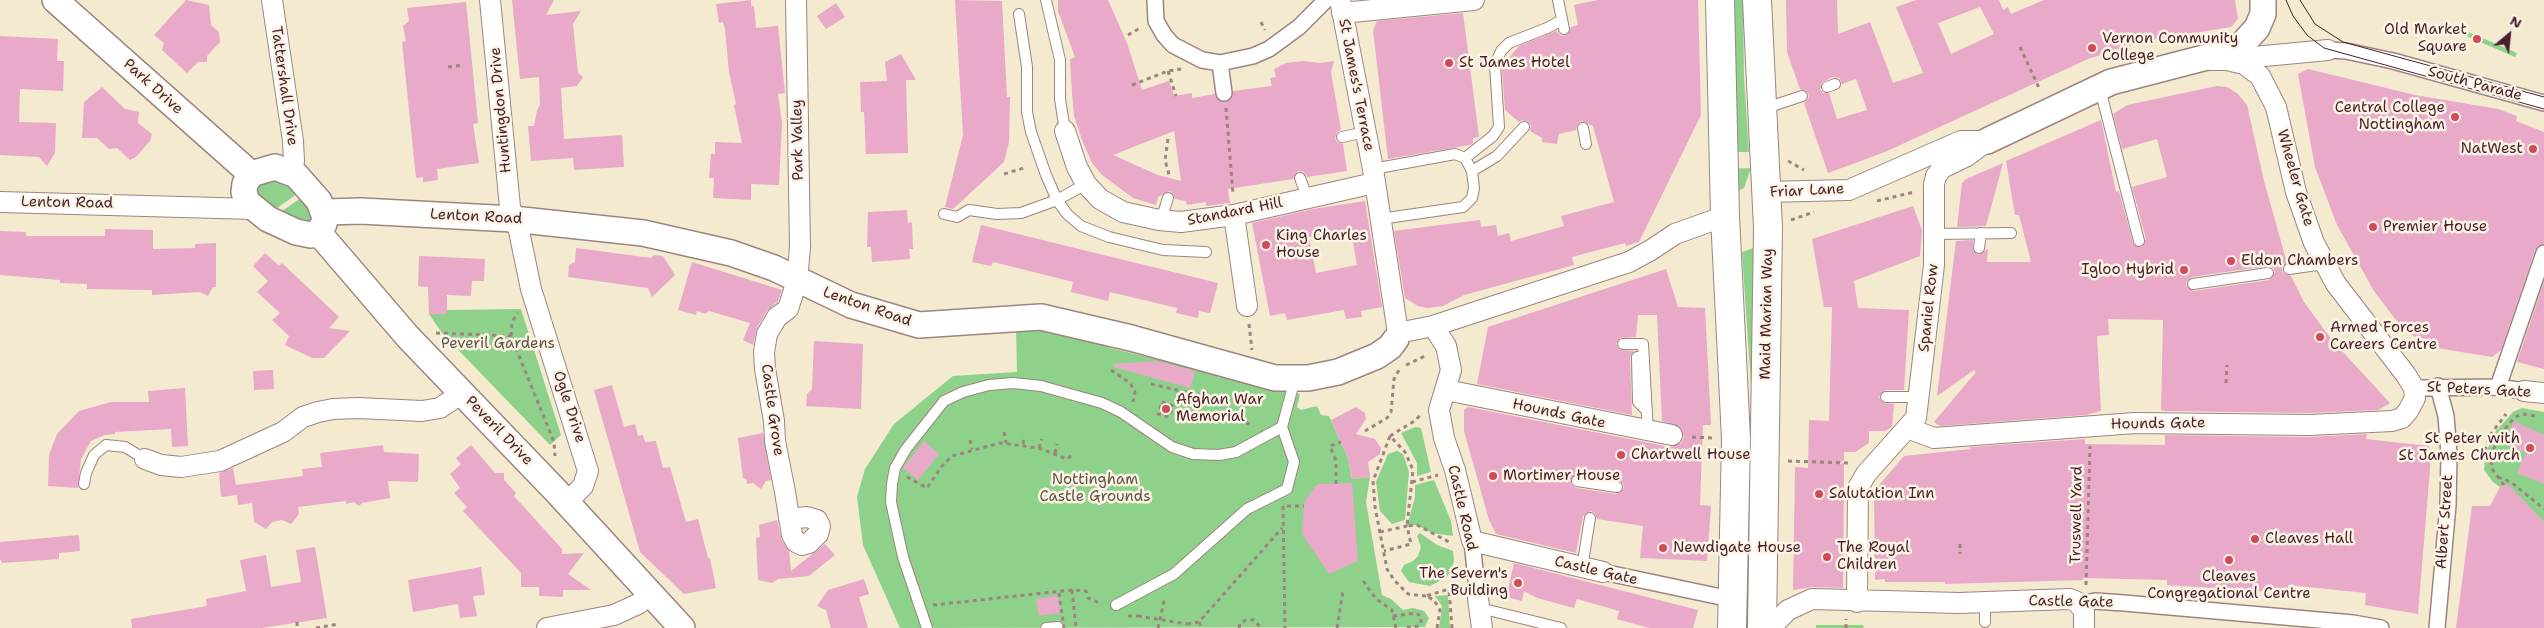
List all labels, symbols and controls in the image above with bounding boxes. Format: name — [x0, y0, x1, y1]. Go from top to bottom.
north arrow — [2484, 10, 2534, 60]
text: N — [2507, 11, 2525, 32]
street label: St James's Terrace — [1334, 17, 1378, 153]
place label: Old Market Square — [2384, 21, 2467, 56]
street label: Tattershall Drive — [267, 25, 301, 147]
place label: Vernon Community College — [2102, 30, 2238, 65]
marker: Old Market Square — [2471, 33, 2483, 45]
marker: Vernon Community College — [2086, 42, 2098, 54]
street label: Huntingdon Drive — [487, 46, 515, 174]
place label: St James Hotel — [1459, 54, 1570, 72]
street label: Park Drive — [119, 56, 187, 118]
marker: St James Hotel — [1443, 57, 1455, 69]
street label: South Parade — [2426, 63, 2524, 105]
street label: Park Valley — [788, 99, 808, 181]
place label: Central College Nottingham — [2335, 99, 2445, 134]
marker: Central College Nottingham — [2449, 111, 2461, 123]
street label: Wheeler Gate — [2273, 128, 2317, 228]
place label: NatWest — [2461, 140, 2523, 158]
marker: NatWest — [2527, 143, 2539, 155]
street label: Friar Lane — [1769, 180, 1845, 202]
street label: Lenton Road — [21, 193, 113, 213]
street label: Standard Hill — [1186, 194, 1284, 230]
street label: Lenton Road — [429, 206, 523, 228]
place label: Premier House — [2383, 218, 2487, 236]
marker: Premier House — [2367, 221, 2379, 233]
place label: King Charles House — [1276, 227, 1367, 262]
marker: King Charles House — [1260, 239, 1272, 251]
street label: Maid Marian Way — [1757, 248, 1777, 380]
place label: Eldon Chambers — [2241, 252, 2358, 270]
marker: Eldon Chambers — [2225, 255, 2237, 267]
place label: Igloo Hybrid — [2081, 261, 2174, 279]
street label: Spaniel Row — [1915, 263, 1943, 353]
marker: Igloo Hybrid — [2178, 264, 2190, 276]
street label: Lenton Road — [820, 283, 914, 331]
place label: Armed Forces Careers Centre — [2330, 319, 2437, 354]
marker: Armed Forces Careers Centre — [2314, 331, 2326, 343]
park label: Peveril Gardens — [441, 335, 555, 353]
street label: Castle Grove — [757, 363, 787, 457]
street label: Ogle Drive — [549, 369, 589, 445]
street label: St Peters Gate — [2426, 378, 2532, 402]
place label: Afghan War Memorial — [1176, 391, 1264, 426]
street label: Peveril Drive — [461, 393, 537, 469]
street label: Hounds Gate — [1511, 395, 1607, 433]
marker: Afghan War Memorial — [1160, 403, 1172, 415]
street label: Hounds Gate — [2110, 414, 2206, 434]
place label: St Peter with St James Church — [2399, 430, 2520, 465]
marker: St Peter with St James Church — [2524, 442, 2536, 454]
place label: Chartwell House — [1631, 446, 1751, 464]
marker: Chartwell House — [1615, 449, 1627, 461]
street label: Castle Road — [1443, 463, 1481, 553]
street label: Truswell Yard — [2067, 466, 2087, 564]
place label: Mortimer House — [1503, 467, 1620, 485]
marker: Mortimer House — [1487, 470, 1499, 482]
park label: Nottingham Castle Grounds — [1039, 471, 1151, 506]
street label: Albert Street — [2433, 474, 2457, 570]
place label: Salutation Inn — [1829, 485, 1934, 503]
marker: Salutation Inn — [1813, 488, 1825, 500]
place label: Cleaves Hall — [2265, 530, 2353, 548]
marker: Cleaves Hall — [2249, 533, 2261, 545]
place label: Newdigate House — [1673, 539, 1801, 557]
place label: The Royal Children — [1837, 539, 1910, 574]
marker: Newdigate House — [1657, 542, 1669, 554]
marker: The Royal Children — [1821, 551, 1833, 563]
street label: Castle Gate — [1553, 553, 1639, 589]
marker: Cleaves Congregational Centre — [2223, 554, 2235, 566]
place label: The Severn's Building — [1419, 565, 1508, 600]
place label: Cleaves Congregational Centre — [2147, 568, 2311, 603]
marker: The Severn's Building — [1512, 577, 1524, 589]
street label: Castle Gate — [2028, 592, 2114, 612]

